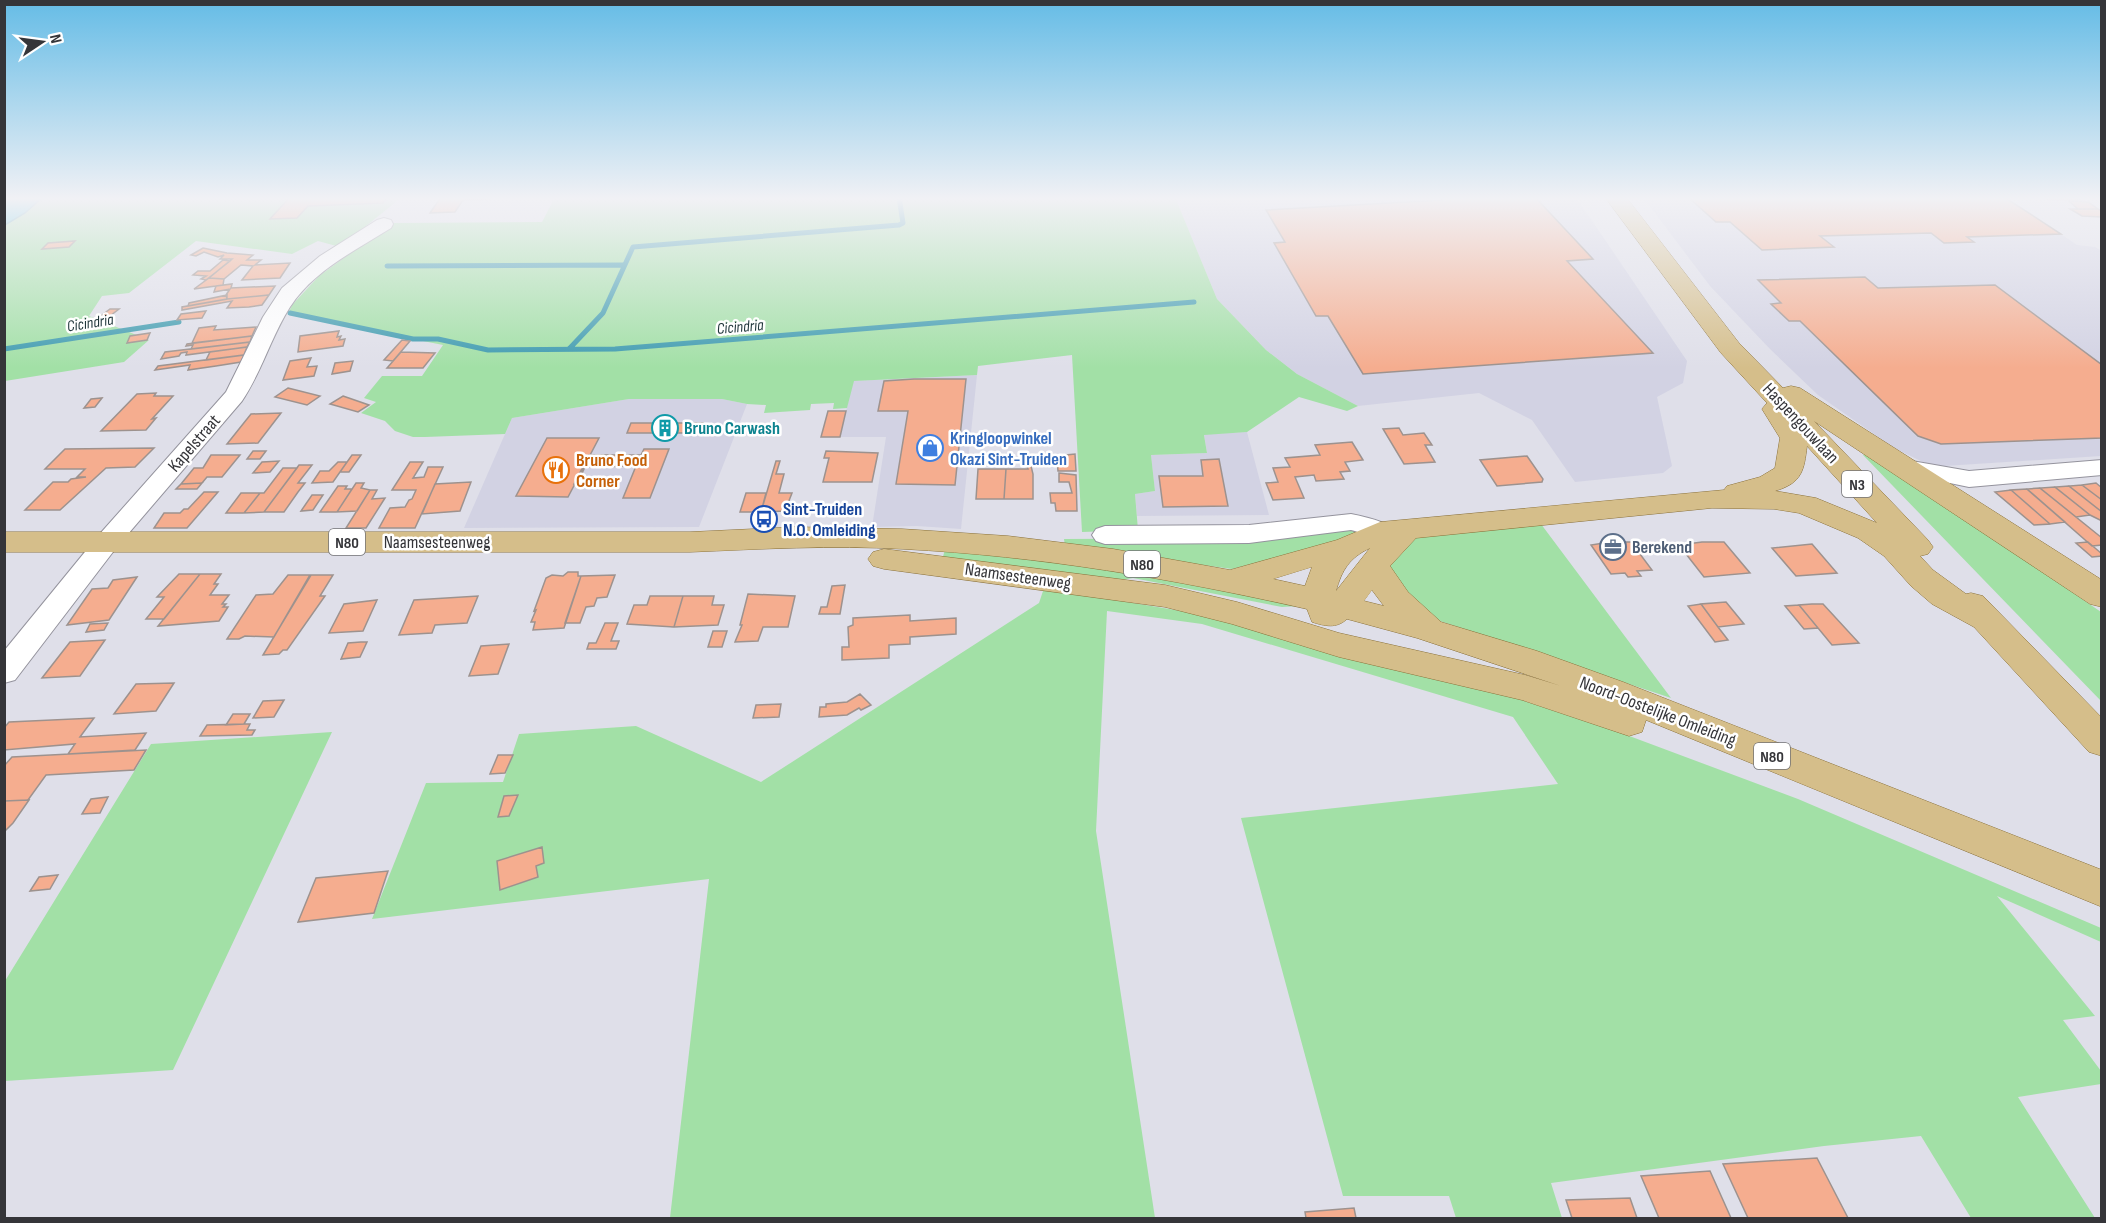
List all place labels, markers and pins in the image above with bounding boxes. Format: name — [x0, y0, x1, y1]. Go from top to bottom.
building icon: Bruno Carwash — [650, 413, 680, 443]
place label: Bruno Carwash — [684, 418, 780, 439]
place label: Kringloopwinkel Okazi Sint-Truiden — [950, 428, 1067, 470]
shop icon: Kringloopwinkel Okazi Sint-Truiden — [915, 433, 945, 463]
place label: Bruno Food Corner — [576, 450, 648, 492]
restaurant icon: Bruno Food Corner — [541, 455, 571, 485]
place label: Sint-Truiden N.O. Omleiding — [783, 499, 876, 541]
bus stop icon: Sint-Truiden N.O. Omleiding — [749, 504, 779, 534]
office icon: Berekend — [1598, 532, 1628, 562]
place label: Berekend — [1632, 537, 1692, 558]

